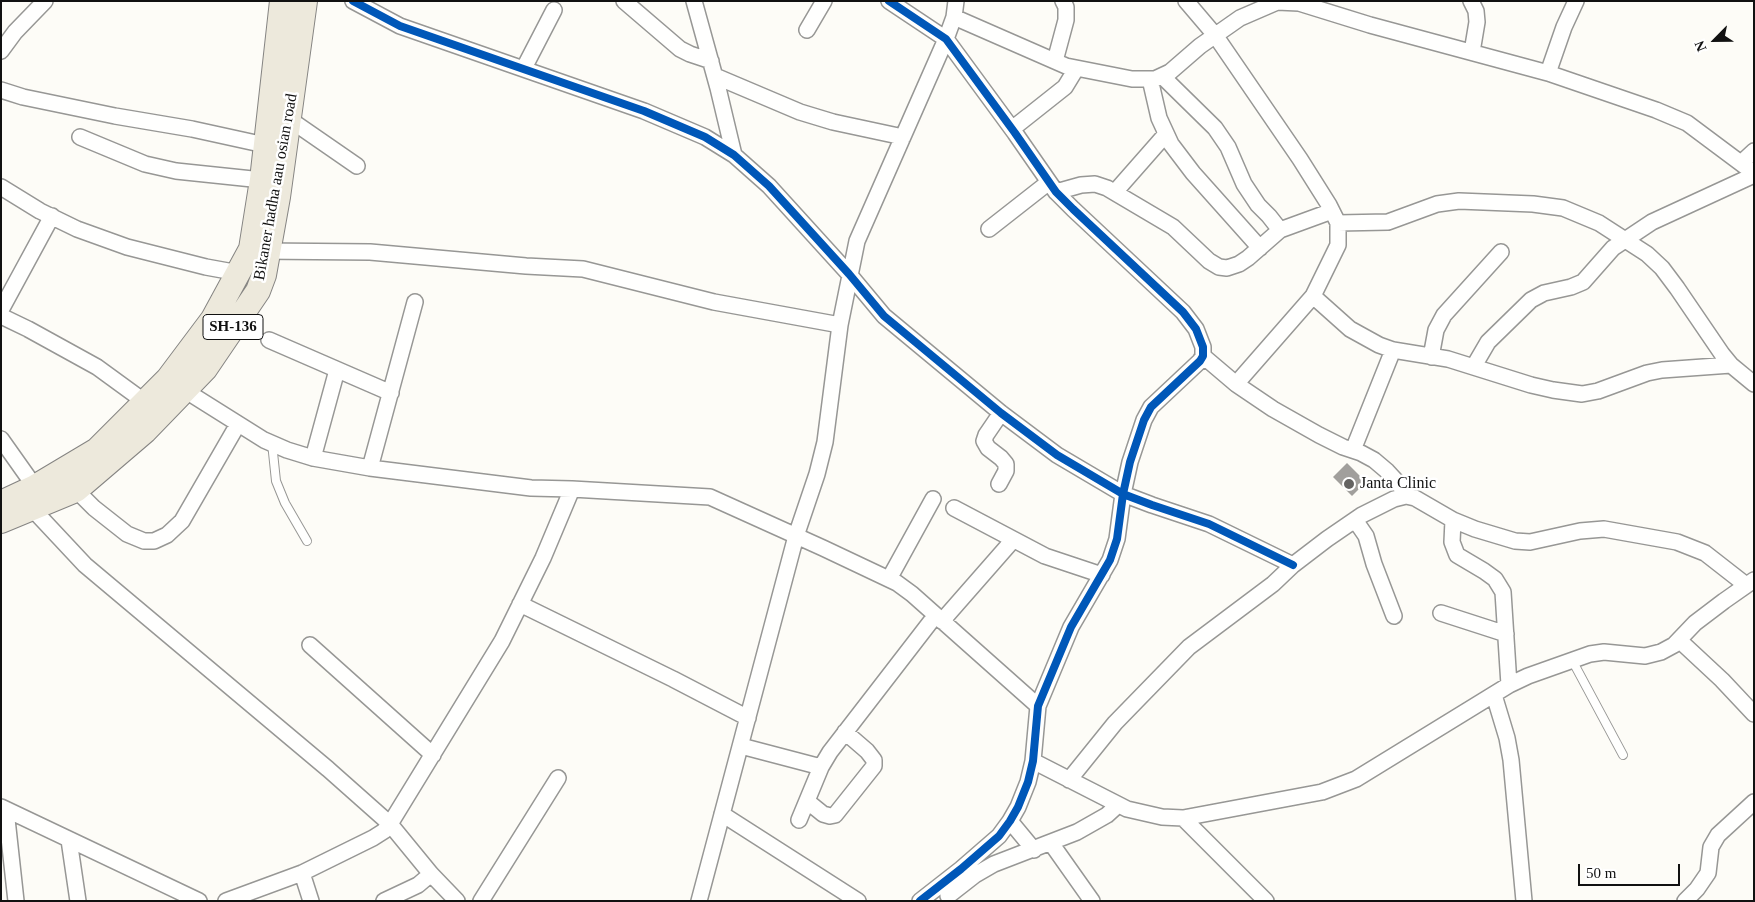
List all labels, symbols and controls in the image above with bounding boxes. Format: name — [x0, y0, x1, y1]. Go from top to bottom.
north arrow — [1690, 15, 1740, 65]
text: N — [1692, 38, 1710, 54]
street label: Bikaner hadha aau osian road — [250, 92, 302, 282]
road number: SH-136 — [203, 314, 263, 340]
place label: Janta Clinic — [1360, 474, 1436, 494]
marker: Janta Clinic — [1342, 477, 1356, 491]
scale bar — [1580, 854, 1682, 886]
text: 50 m — [1586, 865, 1616, 881]

